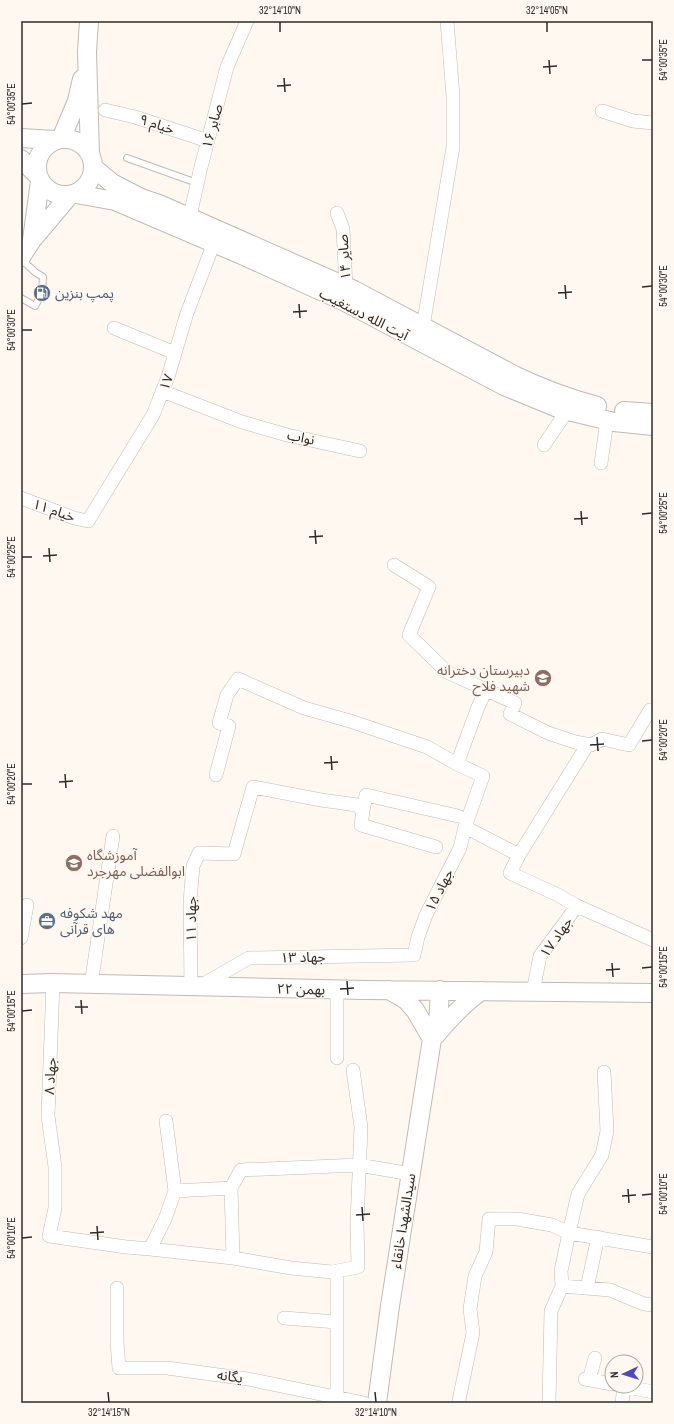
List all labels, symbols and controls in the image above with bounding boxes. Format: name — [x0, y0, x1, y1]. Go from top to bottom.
text: 32°14'10"N — [259, 4, 301, 17]
text: 32°14'05"N — [526, 4, 568, 17]
text: 54°00'35"E — [657, 39, 670, 81]
text: 54°00'35"E — [5, 83, 18, 125]
street label: صابر ۱۶ — [197, 101, 227, 150]
street label: خیام ۹ — [137, 110, 177, 140]
street label: صایر ۱۴ — [333, 233, 355, 280]
text: 54°00'30"E — [657, 265, 670, 307]
fuel station icon: پمپ بنزین — [32, 283, 52, 303]
place label: پمپ بنزین — [55, 284, 114, 303]
street label: آیت الله دستغیب — [316, 284, 412, 345]
text: 54°00'30"E — [5, 309, 18, 351]
street label: ۱۷ — [155, 371, 177, 393]
street label: نواب — [286, 425, 317, 449]
text: 54°00'25"E — [657, 492, 670, 534]
street label: خیام ۱۱ — [30, 494, 78, 527]
text: 54°00'25"E — [5, 536, 18, 578]
place label: دبیرستان دخترانه شهید فلاح — [437, 661, 530, 697]
school or university icon: دبیرستان دخترانه شهید فلاح — [533, 668, 553, 688]
text: 54°00'20"E — [657, 719, 670, 761]
text: 54°00'20"E — [5, 763, 18, 805]
place label: آموزشگاه ابوالفضلی مهرجرد — [87, 846, 185, 880]
school or university icon: آموزشگاه ابوالفضلی مهرجرد — [64, 853, 84, 873]
street label: جهاد ۱۵ — [421, 866, 457, 914]
street label: جهاد ۱۱ — [182, 896, 200, 942]
place label: مهد شکوفه های قرآنی — [60, 904, 123, 938]
office icon: مهد شکوفه های قرآنی — [37, 911, 57, 931]
street label: جهاد ۱۷ — [536, 913, 576, 961]
text: 54°00'15"E — [657, 946, 670, 988]
street label: جهاد ۱۳ — [280, 948, 326, 966]
street label: ۲۲ بهمن — [277, 980, 326, 998]
text: 54°00'15"E — [5, 990, 18, 1032]
street label: جهاد ۸ — [40, 1057, 60, 1095]
street label: سیدالشهدا خانقاء — [387, 1172, 419, 1270]
text: 54°00'10"E — [657, 1173, 670, 1215]
text: 54°00'10"E — [5, 1217, 18, 1259]
north arrow — [604, 1354, 644, 1394]
street label: یگانه — [216, 1365, 244, 1387]
text: N — [607, 1371, 621, 1378]
text: 32°14'15"N — [88, 1406, 130, 1419]
text: 32°14'10"N — [355, 1406, 397, 1419]

